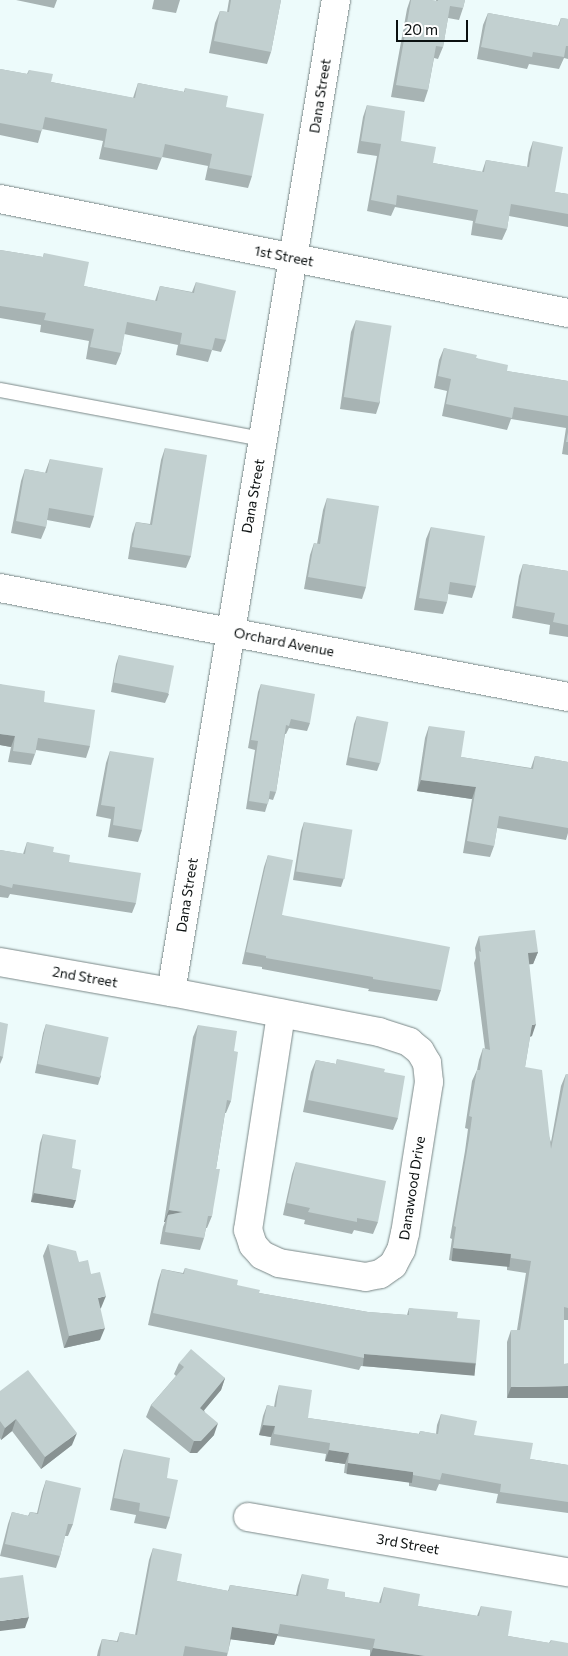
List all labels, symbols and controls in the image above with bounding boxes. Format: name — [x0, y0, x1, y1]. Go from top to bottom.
scale bar — [398, 10, 470, 42]
text: 20 m — [404, 20, 438, 38]
street label: Dana Street — [306, 58, 334, 134]
street label: 1st Street — [253, 242, 315, 270]
street label: Dana Street — [238, 457, 268, 535]
street label: Orchard Avenue — [232, 624, 336, 660]
street label: Dana Street — [173, 857, 201, 933]
street label: 2nd Street — [51, 963, 119, 991]
street label: Danawood Drive — [395, 1135, 429, 1241]
street label: 3rd Street — [375, 1530, 441, 1558]

